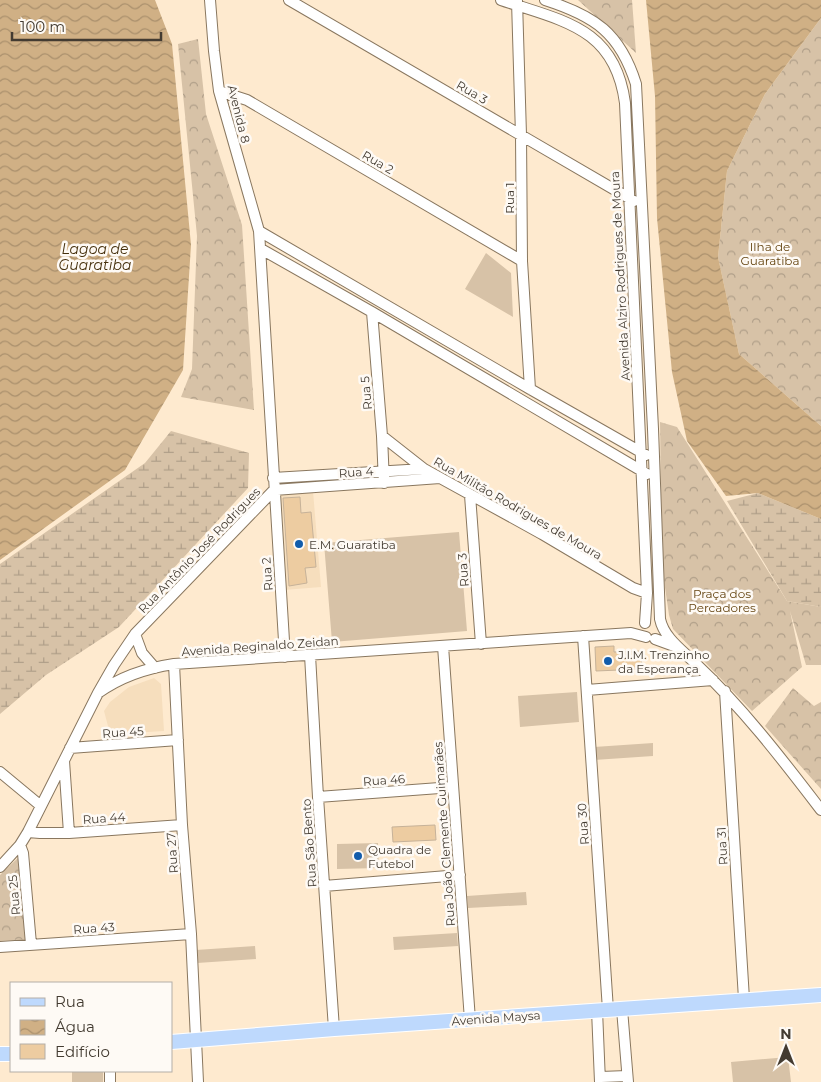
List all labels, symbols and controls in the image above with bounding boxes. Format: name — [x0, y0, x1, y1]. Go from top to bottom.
scale bar — [12, 10, 161, 42]
text: 100 m — [20, 17, 65, 36]
street label: Rua 3 — [454, 77, 491, 107]
street label: Avenida 8 — [225, 83, 254, 145]
street label: Rua 2 — [360, 147, 397, 177]
street label: Avenida Alziro Rodrigues de Moura — [607, 171, 633, 381]
street label: Rua 1 — [502, 182, 517, 214]
park label: Ilha de Guaratiba — [740, 239, 800, 268]
water label: Lagoa de Guaratiba — [58, 240, 132, 274]
street label: Rua 5 — [357, 375, 375, 410]
street label: Rua Militão Rodrigues de Moura — [431, 453, 605, 563]
street label: Rua 4 — [338, 463, 374, 481]
street label: Rua Antônio José Rodrigues — [135, 484, 263, 616]
place label: E.M. Guaratiba — [309, 537, 396, 552]
marker: E.M. Guaratiba — [293, 538, 305, 550]
street label: Rua 3 — [454, 552, 472, 587]
street label: Rua 2 — [258, 556, 276, 591]
park label: Praça dos Percadores — [688, 586, 756, 615]
street label: Avenida Reginaldo Zeidan — [181, 633, 339, 659]
place label: J.I.M. Trenzinho da Esperança — [617, 647, 710, 676]
marker: J.I.M. Trenzinho da Esperança — [602, 655, 614, 667]
street label: Rua 45 — [102, 723, 145, 741]
street label: Rua João Clemente Guimarães — [430, 741, 458, 927]
street label: Rua 46 — [362, 771, 406, 789]
street label: Rua São Bento — [298, 798, 320, 888]
street label: Rua 30 — [574, 803, 592, 845]
street label: Rua 44 — [82, 809, 126, 827]
street label: Rua 31 — [714, 827, 730, 865]
street label: Rua 27 — [163, 832, 181, 874]
place label: Quadra de Futebol — [368, 842, 431, 871]
marker: Quadra de Futebol — [352, 850, 364, 862]
street label: Rua 25 — [5, 874, 23, 916]
street label: Rua 43 — [73, 919, 115, 937]
legend — [10, 982, 172, 1072]
text: Rua — [55, 992, 85, 1011]
street label: Avenida Maysa — [451, 1007, 541, 1029]
text: Água — [55, 1017, 95, 1036]
north arrow — [761, 1022, 811, 1072]
text: N — [780, 1025, 792, 1043]
text: Edifício — [55, 1042, 110, 1061]

